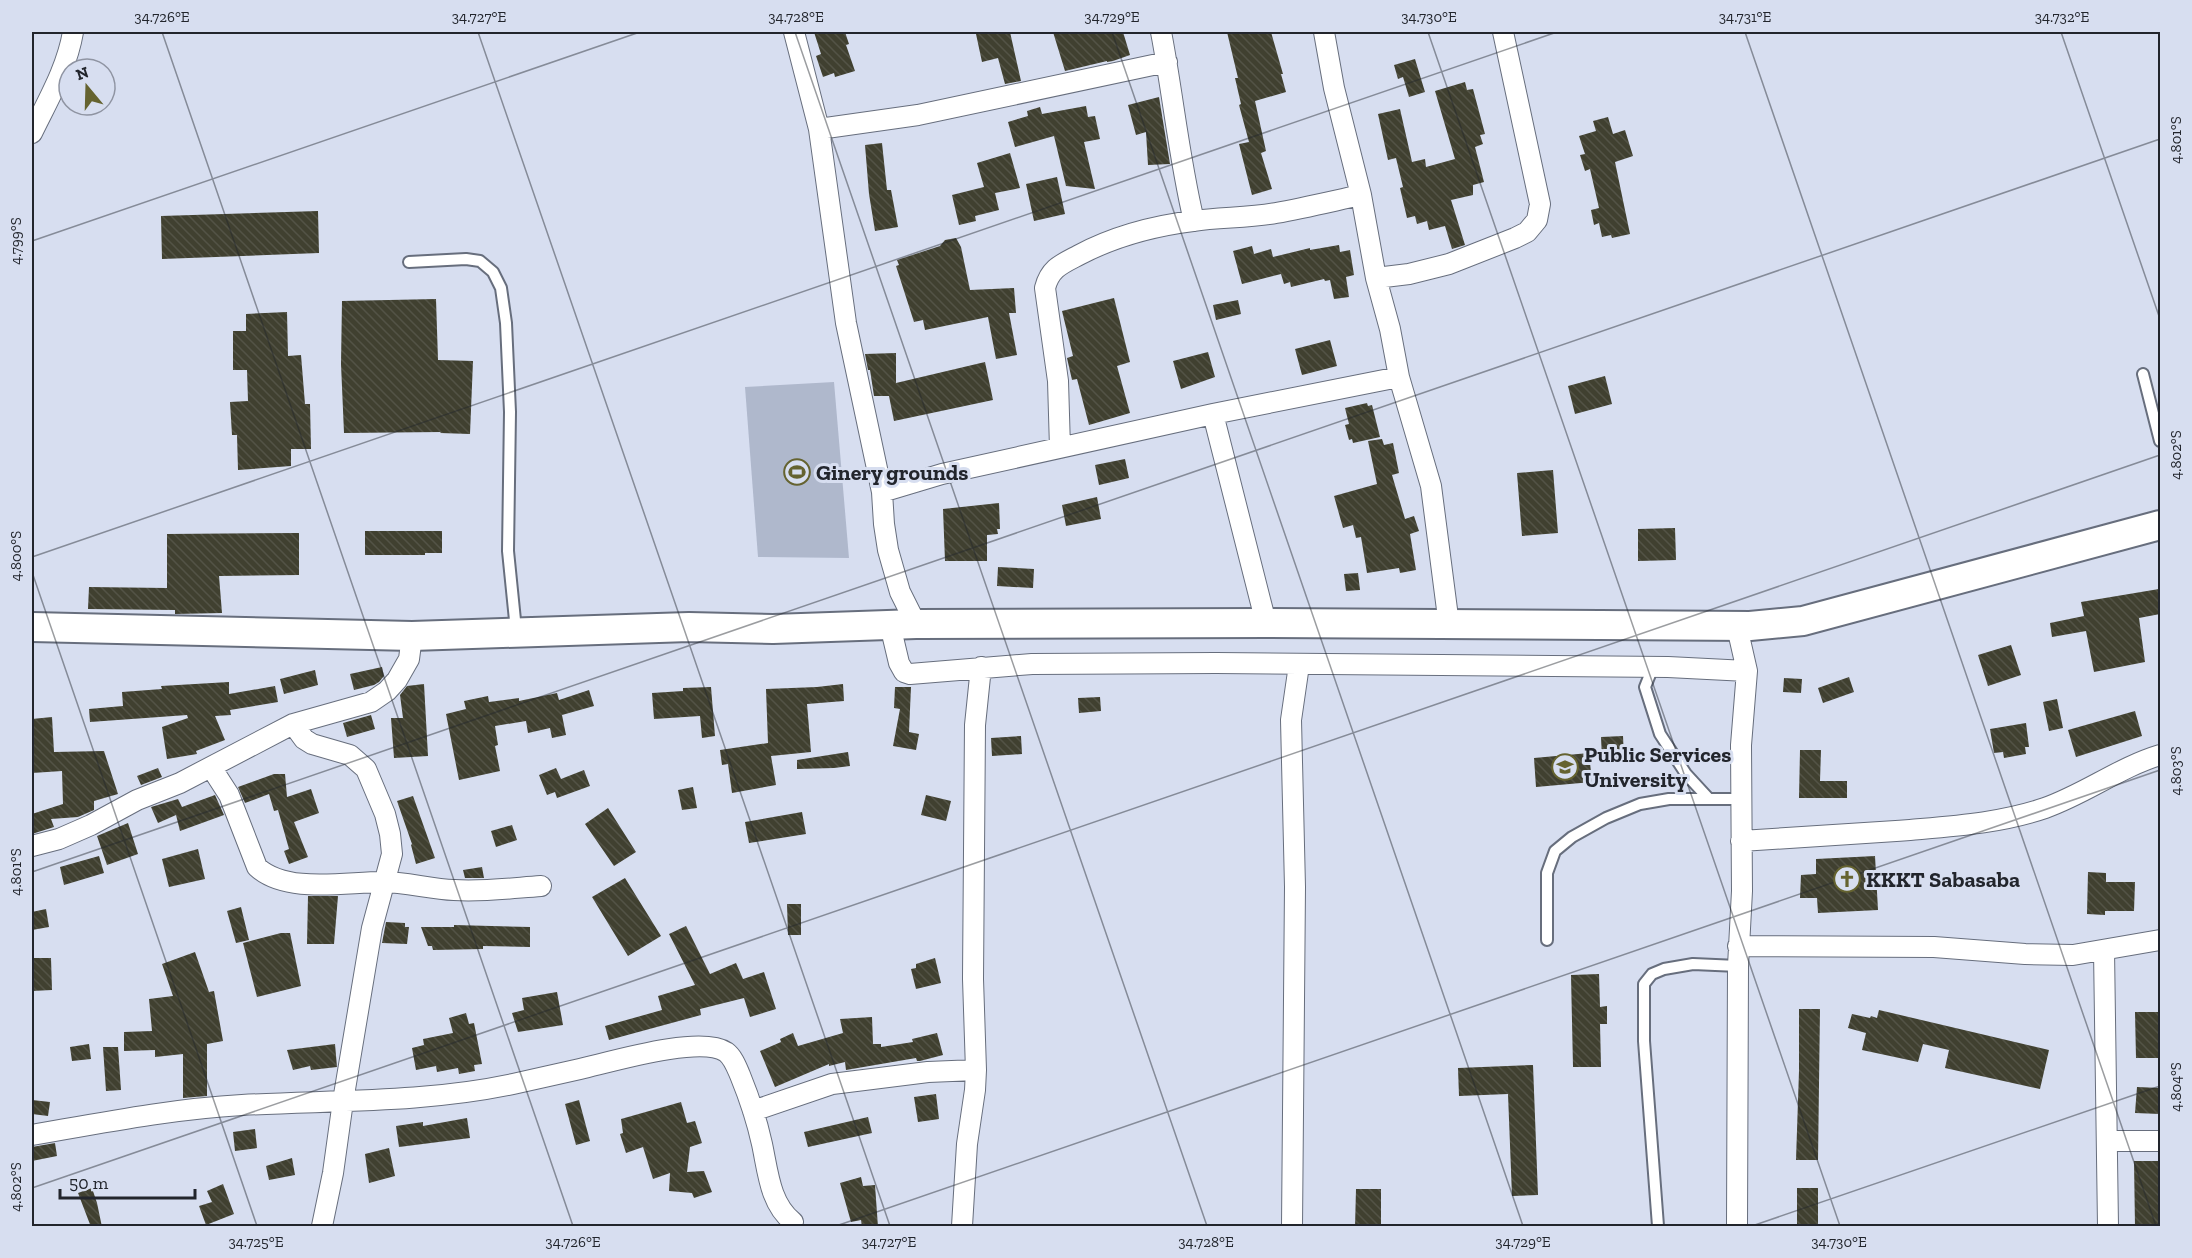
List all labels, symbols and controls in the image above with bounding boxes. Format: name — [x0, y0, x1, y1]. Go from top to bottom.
text: 34.726°E — [134, 8, 190, 26]
text: 34.727°E — [452, 8, 506, 26]
text: 34.728°E — [768, 8, 824, 26]
text: 34.729°E — [1084, 8, 1140, 26]
text: 34.730°E — [1401, 8, 1457, 26]
text: 34.731°E — [1719, 8, 1771, 26]
text: 34.732°E — [2035, 8, 2090, 26]
north arrow — [57, 57, 117, 117]
text: N — [73, 62, 91, 84]
text: 4.801°S — [2167, 116, 2185, 164]
text: 4.799°S — [7, 217, 25, 265]
text: 4.802°S — [2167, 430, 2185, 480]
sports icon: Ginery grounds — [782, 457, 812, 487]
place label: Ginery grounds — [816, 459, 968, 486]
text: 4.800°S — [7, 531, 25, 581]
place label: Public Services University — [1584, 741, 1731, 793]
text: 4.803°S — [2167, 746, 2185, 796]
school or university icon: Public Services University — [1550, 752, 1580, 782]
text: 4.801°S — [7, 848, 25, 896]
church icon: KKKT Sabasaba — [1832, 864, 1862, 894]
place label: KKKT Sabasaba — [1866, 866, 2020, 893]
text: 4.804°S — [2167, 1062, 2185, 1112]
text: 4.802°S — [7, 1162, 25, 1212]
scale bar — [60, 1162, 195, 1200]
text: 50 m — [69, 1172, 109, 1194]
text: 34.725°E — [228, 1233, 284, 1251]
text: 34.726°E — [545, 1233, 601, 1251]
text: 34.727°E — [862, 1233, 916, 1251]
text: 34.728°E — [1178, 1233, 1234, 1251]
text: 34.729°E — [1495, 1233, 1551, 1251]
text: 34.730°E — [1811, 1233, 1867, 1251]

